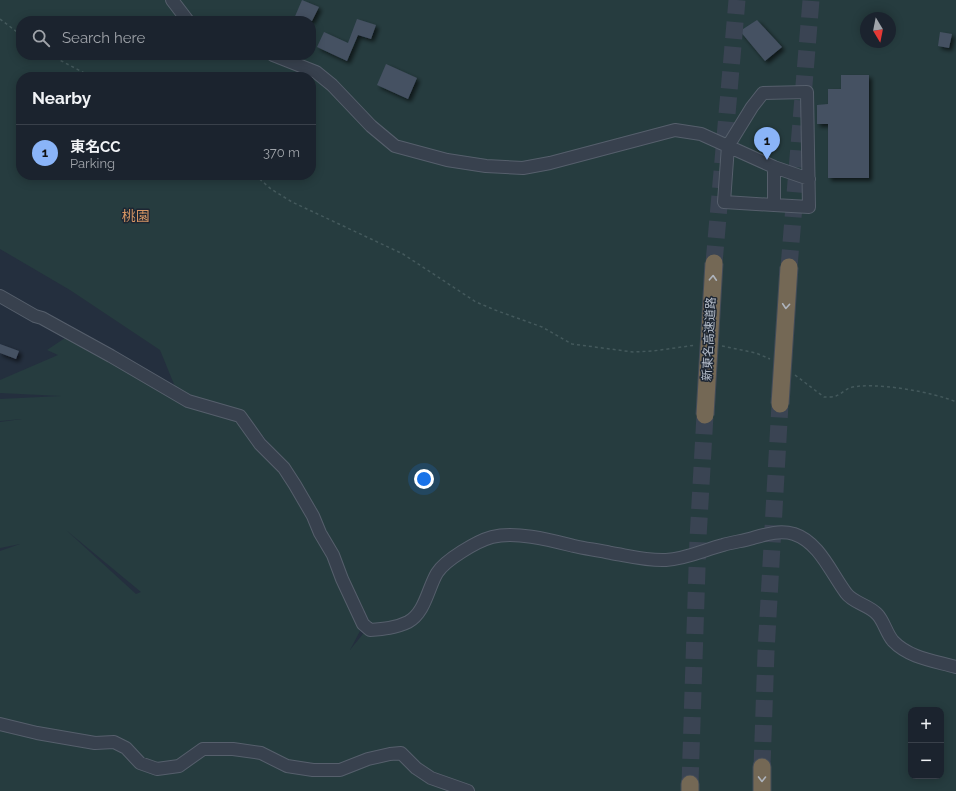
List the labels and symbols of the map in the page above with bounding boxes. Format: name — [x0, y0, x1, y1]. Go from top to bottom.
north arrow — [860, 12, 896, 48]
pin: 1 — [754, 127, 780, 160]
district label: 桃園 — [122, 208, 150, 224]
one-way arrow — [709, 275, 718, 281]
street label: 新東名高速道路 — [700, 297, 718, 381]
one-way arrow — [782, 303, 791, 309]
your location — [414, 469, 434, 489]
one-way arrow — [758, 776, 766, 782]

